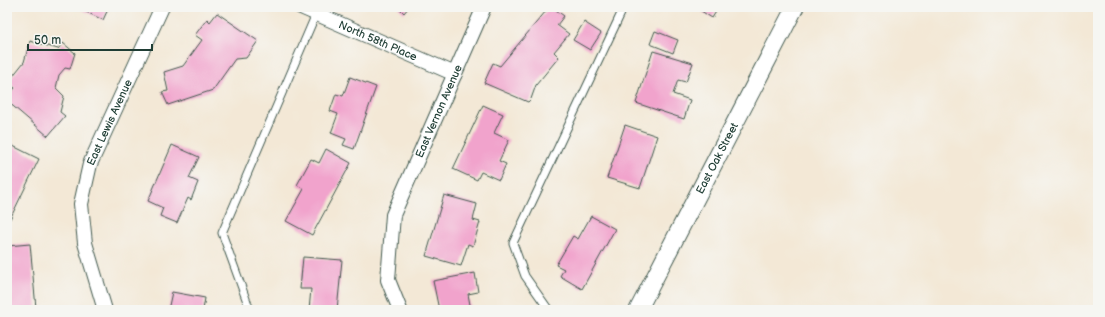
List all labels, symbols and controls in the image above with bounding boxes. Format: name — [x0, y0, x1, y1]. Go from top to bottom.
street label: North 58th Place — [337, 18, 419, 64]
scale bar — [28, 26, 152, 52]
text: 50 m — [34, 33, 61, 48]
street label: East Vernon Avenue — [413, 62, 465, 160]
street label: East Lewis Avenue — [84, 77, 135, 168]
street label: East Oak Street — [693, 120, 741, 196]

